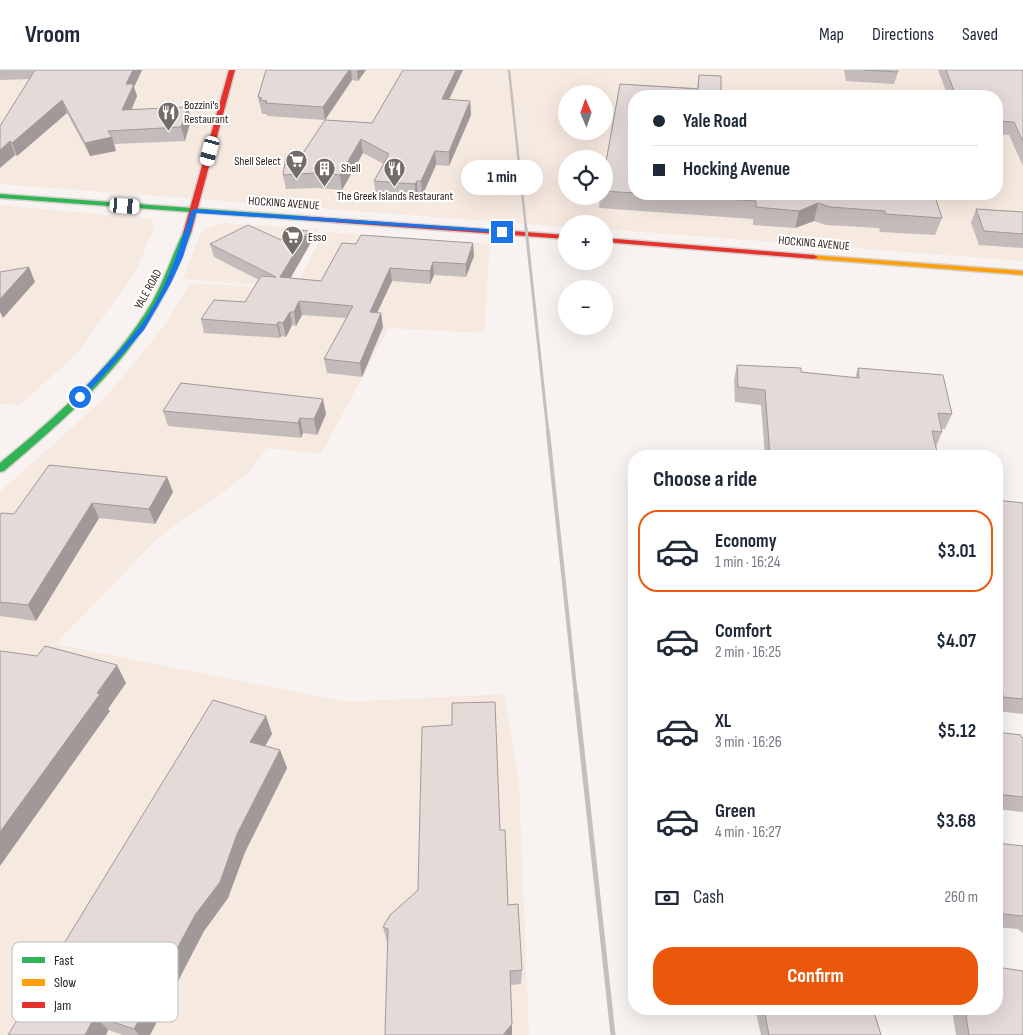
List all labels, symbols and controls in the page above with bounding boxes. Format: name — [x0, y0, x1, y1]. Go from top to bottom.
text: Vroom — [25, 20, 80, 49]
text: Map — [819, 24, 844, 45]
text: Directions — [872, 24, 934, 45]
text: Saved — [962, 24, 998, 45]
north arrow — [558, 85, 612, 140]
map controls — [558, 85, 613, 335]
place label: Bozzini's Restaurant — [184, 98, 229, 127]
restaurant icon: Bozzini's Restaurant — [156, 100, 180, 131]
text: Yale Road — [683, 110, 747, 133]
car — [198, 135, 221, 167]
supermarket icon: Shell Select — [285, 149, 309, 180]
button: locate — [558, 150, 613, 205]
place label: Shell Select — [234, 154, 281, 169]
building icon: Shell — [313, 156, 337, 187]
restaurant icon: The Greek Islands Restaurant — [383, 157, 407, 188]
text: Hocking Avenue — [683, 158, 790, 181]
callout: 1 min — [461, 160, 543, 194]
place label: Shell — [341, 161, 361, 176]
text: 1 min — [487, 168, 517, 187]
place label: The Greek Islands Restaurant — [337, 189, 454, 204]
street label: HOCKING AVENUE — [248, 194, 320, 213]
car — [109, 197, 140, 215]
button: + — [558, 215, 613, 270]
route end — [491, 221, 513, 243]
supermarket icon: Esso — [280, 225, 304, 256]
place label: Esso — [308, 230, 326, 245]
street label: HOCKING AVENUE — [778, 233, 850, 254]
street label: YALE ROAD — [131, 267, 166, 312]
button: − — [558, 280, 613, 335]
route start — [69, 386, 91, 408]
text: Choose a ride — [653, 466, 757, 493]
icon: car — [655, 529, 700, 574]
text: Economy — [715, 530, 777, 553]
text: $3.01 — [937, 540, 976, 563]
text: 1 min · 16:24 — [715, 553, 780, 572]
icon: car — [655, 619, 700, 664]
text: Comfort — [715, 620, 772, 643]
text: $4.07 — [936, 630, 976, 653]
text: 2 min · 16:25 — [715, 643, 781, 662]
icon: car — [655, 709, 700, 754]
text: XL — [715, 710, 731, 733]
text: $5.12 — [938, 720, 976, 743]
text: 3 min · 16:26 — [715, 733, 782, 752]
icon: car — [655, 799, 700, 844]
text: Green — [715, 800, 755, 823]
text: $3.68 — [936, 810, 976, 833]
text: 4 min · 16:27 — [715, 823, 781, 842]
icon: cash — [653, 884, 681, 912]
text: Cash — [693, 886, 724, 909]
text: 260 m — [944, 888, 978, 907]
legend — [12, 942, 178, 1022]
button: Confirm — [653, 947, 978, 1005]
text: Fast — [54, 952, 74, 969]
text: Slow — [54, 974, 76, 991]
text: Jam — [53, 997, 71, 1014]

